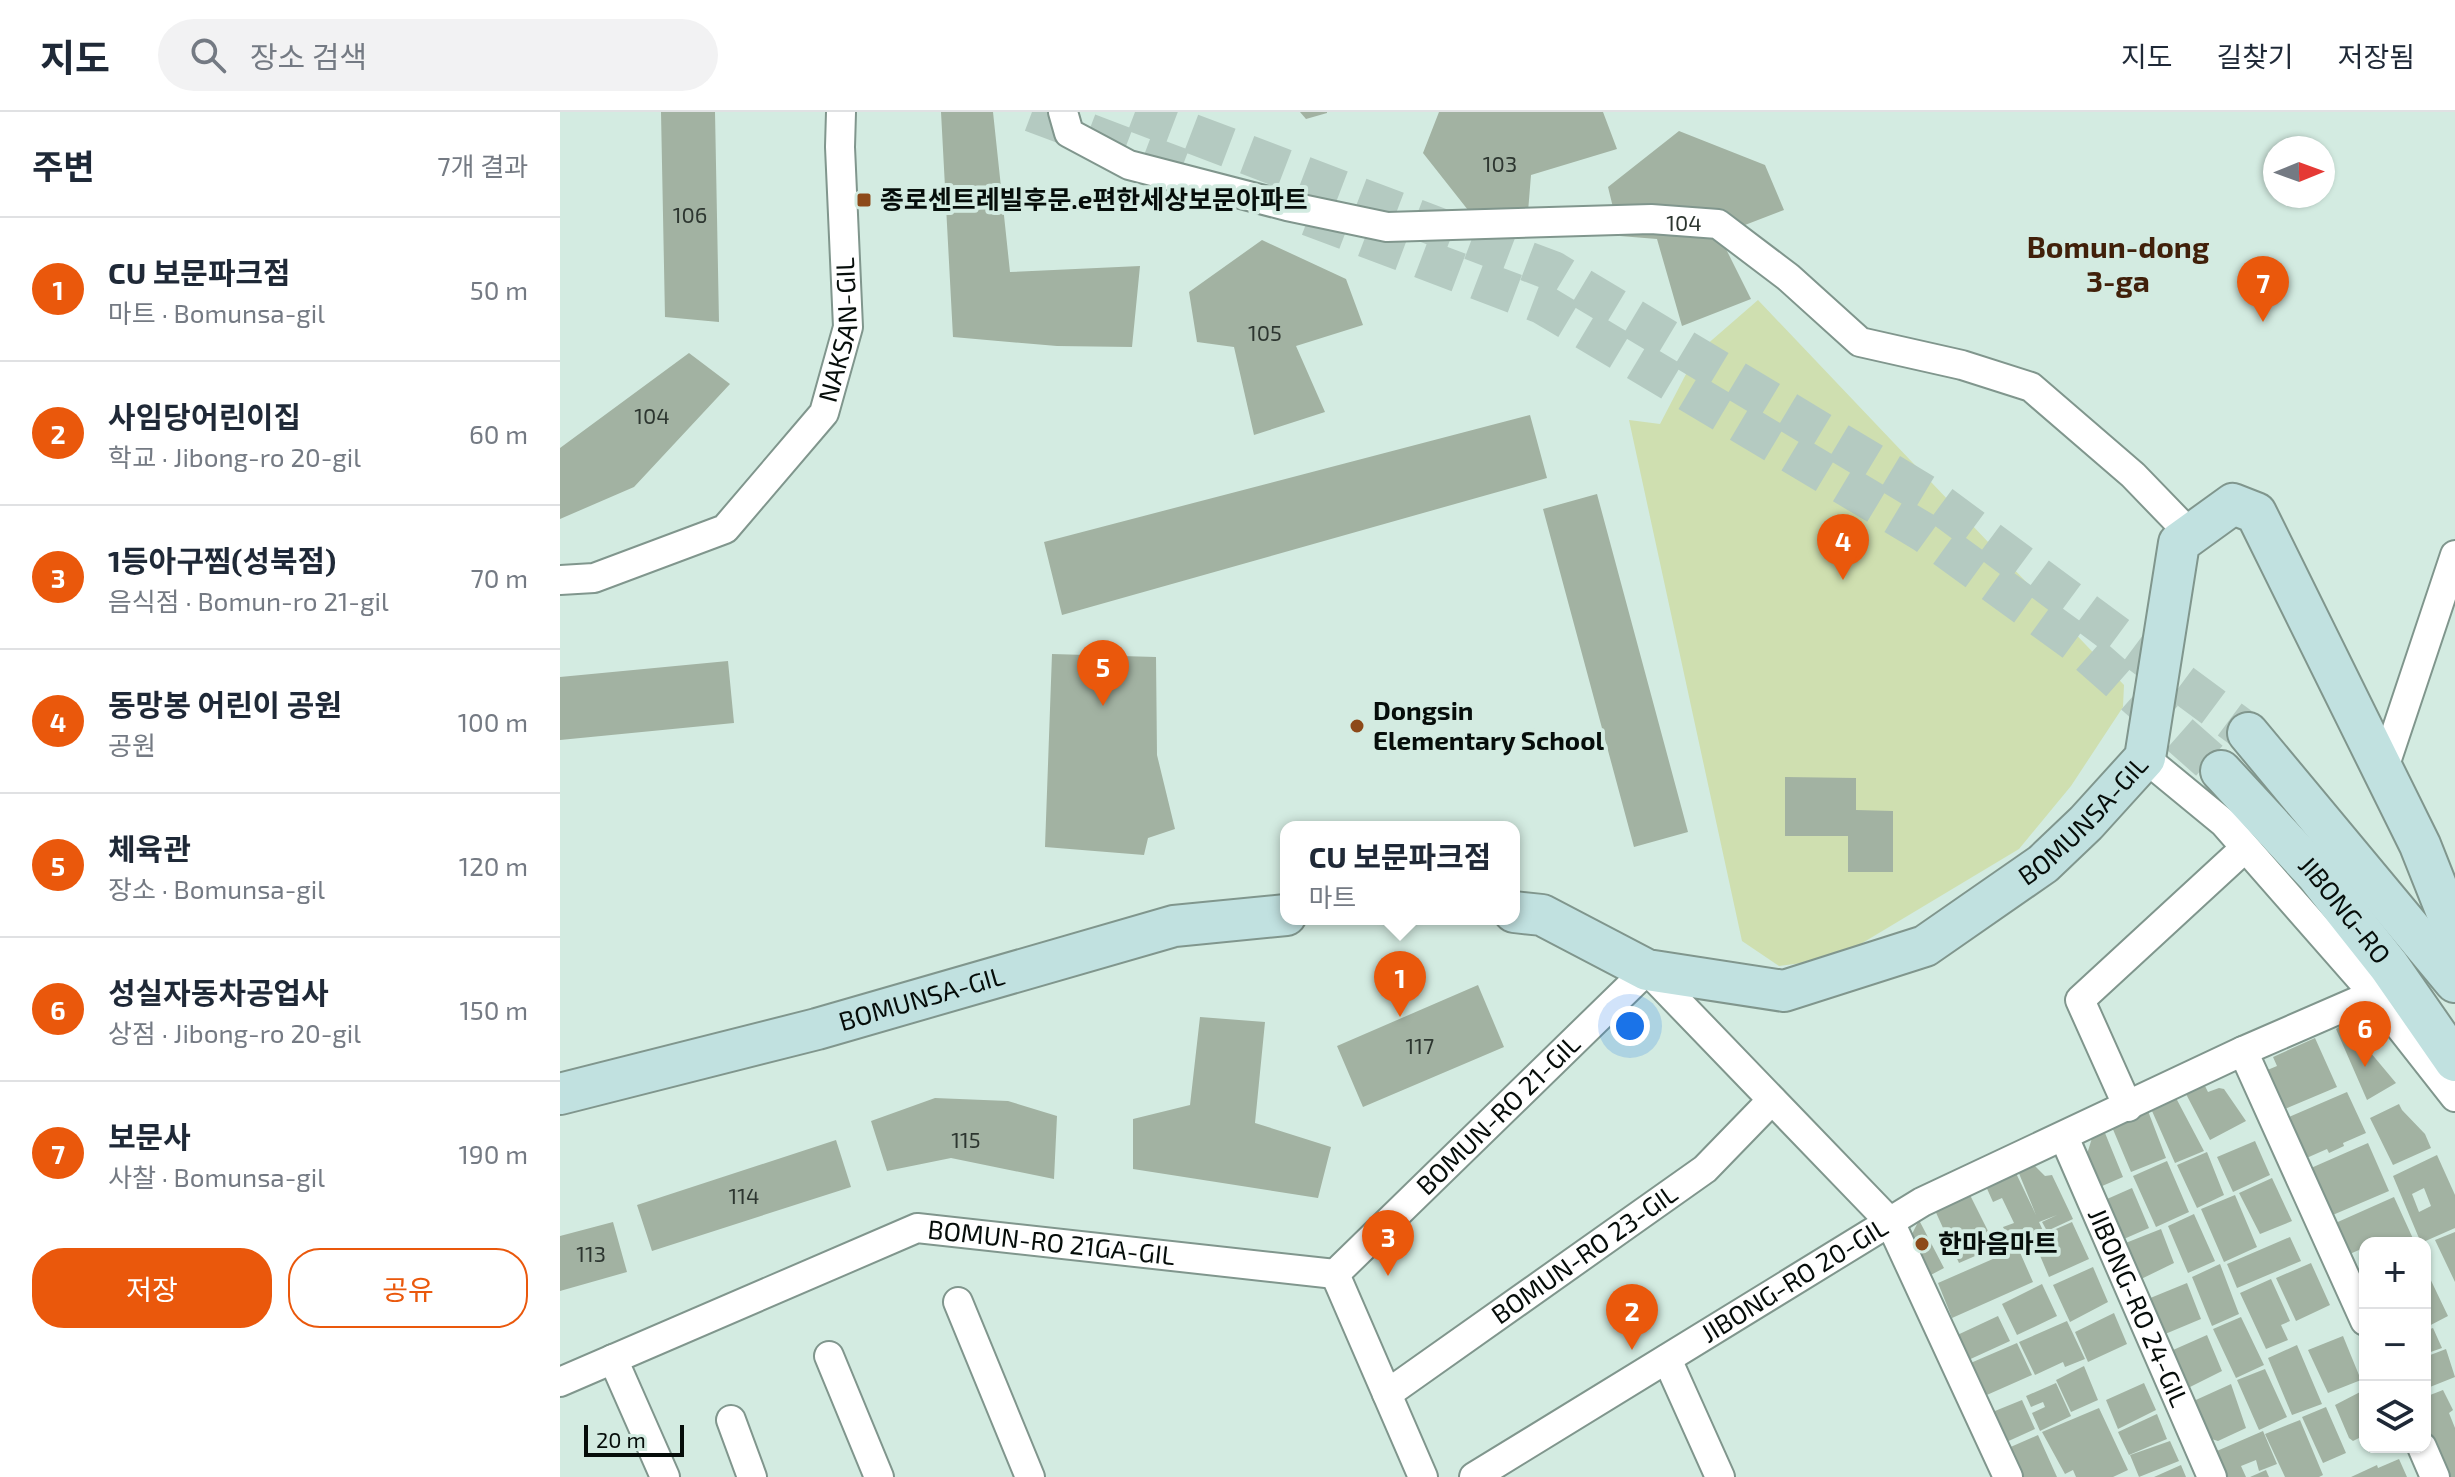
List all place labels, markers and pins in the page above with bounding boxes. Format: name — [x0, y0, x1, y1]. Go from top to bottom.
place label: 종로센트레빌후문.e편한세상보문아파트 — [880, 183, 1308, 214]
marker: 종로센트레빌후문.e편한세상보문아파트 — [855, 191, 873, 209]
pin: 7 — [2237, 256, 2289, 322]
pin: 4 — [1817, 514, 1869, 580]
pin: 5 — [1077, 640, 1129, 706]
place label: Dongsin Elementary School — [1373, 694, 1605, 756]
marker: Dongsin Elementary School — [1348, 717, 1366, 735]
pin: 1 — [1374, 951, 1426, 1017]
pin: 6 — [2339, 1001, 2391, 1067]
pin: 3 — [1362, 1210, 1414, 1276]
place label: 한마음마트 — [1938, 1227, 2058, 1258]
marker: 한마음마트 — [1913, 1235, 1931, 1253]
pin: 2 — [1606, 1284, 1658, 1350]

